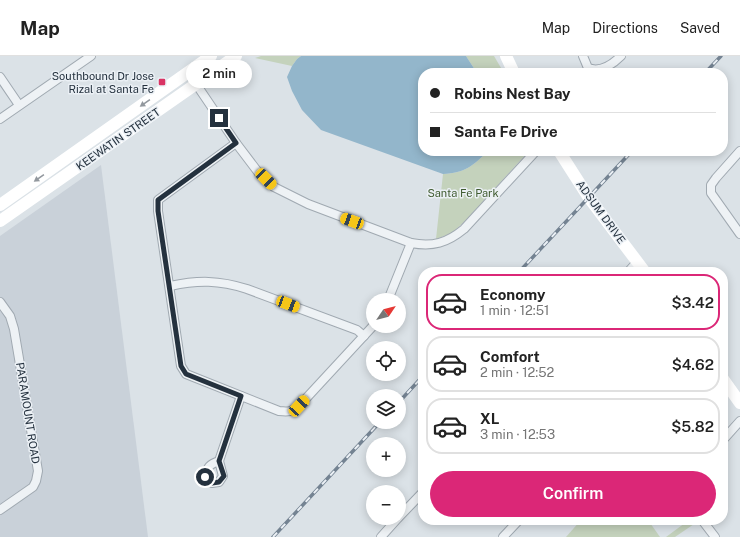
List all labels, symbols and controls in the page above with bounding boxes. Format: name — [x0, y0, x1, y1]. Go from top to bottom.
text: Map — [20, 17, 60, 39]
text: Map — [542, 20, 570, 36]
text: Directions — [592, 20, 658, 36]
text: Saved — [680, 20, 720, 36]
callout: 2 min — [186, 60, 252, 88]
text: 2 min — [202, 66, 236, 81]
place label: Southbound Dr Jose Rizal at Santa Fe — [52, 70, 154, 95]
marker: Southbound Dr Jose Rizal at Santa Fe — [157, 77, 167, 87]
text: Robins Nest Bay — [454, 85, 571, 102]
one-way arrow — [140, 99, 150, 107]
street label: KEEWATIN STREET — [74, 105, 163, 172]
route end — [210, 109, 228, 127]
text: Santa Fe Drive — [454, 123, 558, 140]
car — [253, 166, 279, 192]
one-way arrow — [34, 174, 44, 182]
street label: ADSUM DRIVE — [574, 178, 628, 246]
park label: Santa Fe Park — [427, 187, 499, 199]
car — [339, 211, 365, 231]
icon: car — [432, 284, 468, 320]
text: Economy — [480, 286, 545, 303]
north arrow — [366, 293, 406, 333]
map controls — [366, 293, 406, 525]
car — [275, 294, 301, 314]
text: $3.42 — [672, 294, 714, 311]
text: 1 min · 12:51 — [480, 303, 549, 318]
button: locate — [366, 341, 406, 381]
icon: car — [432, 346, 468, 382]
text: Comfort — [480, 348, 540, 365]
text: $4.62 — [672, 356, 714, 373]
street label: PARAMOUNT ROAD — [14, 361, 42, 465]
text: 2 min · 12:52 — [480, 365, 554, 380]
button: layers — [366, 389, 406, 429]
car — [286, 393, 312, 419]
icon: car — [432, 408, 468, 444]
text: XL — [480, 410, 499, 427]
text: $5.82 — [671, 418, 714, 435]
text: 3 min · 12:53 — [480, 427, 555, 442]
button: + — [366, 437, 406, 477]
route start — [196, 468, 214, 486]
button: Confirm — [430, 471, 716, 517]
button: − — [366, 485, 406, 525]

